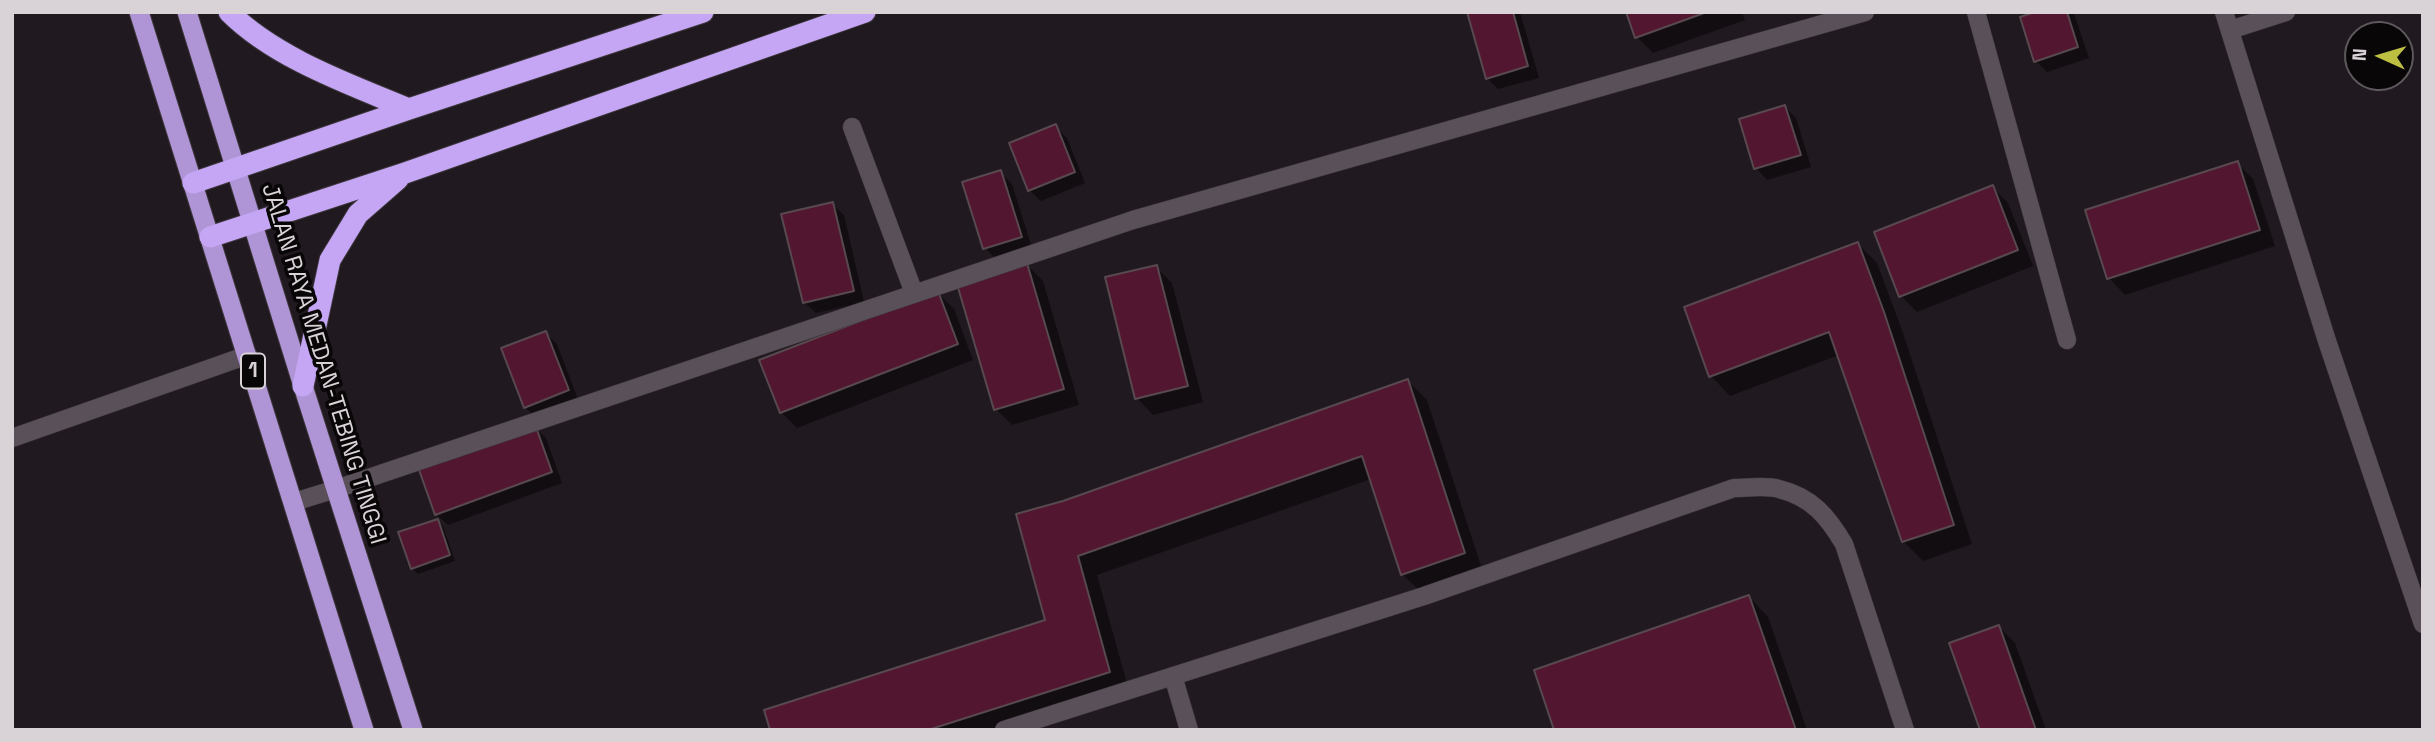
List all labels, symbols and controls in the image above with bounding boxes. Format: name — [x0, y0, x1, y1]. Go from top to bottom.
north arrow — [2344, 21, 2414, 91]
text: N — [2347, 47, 2372, 62]
street label: JALAN RAYA MEDAN-TEBING TINGGI — [255, 180, 391, 548]
road number: 1 — [241, 354, 265, 388]

